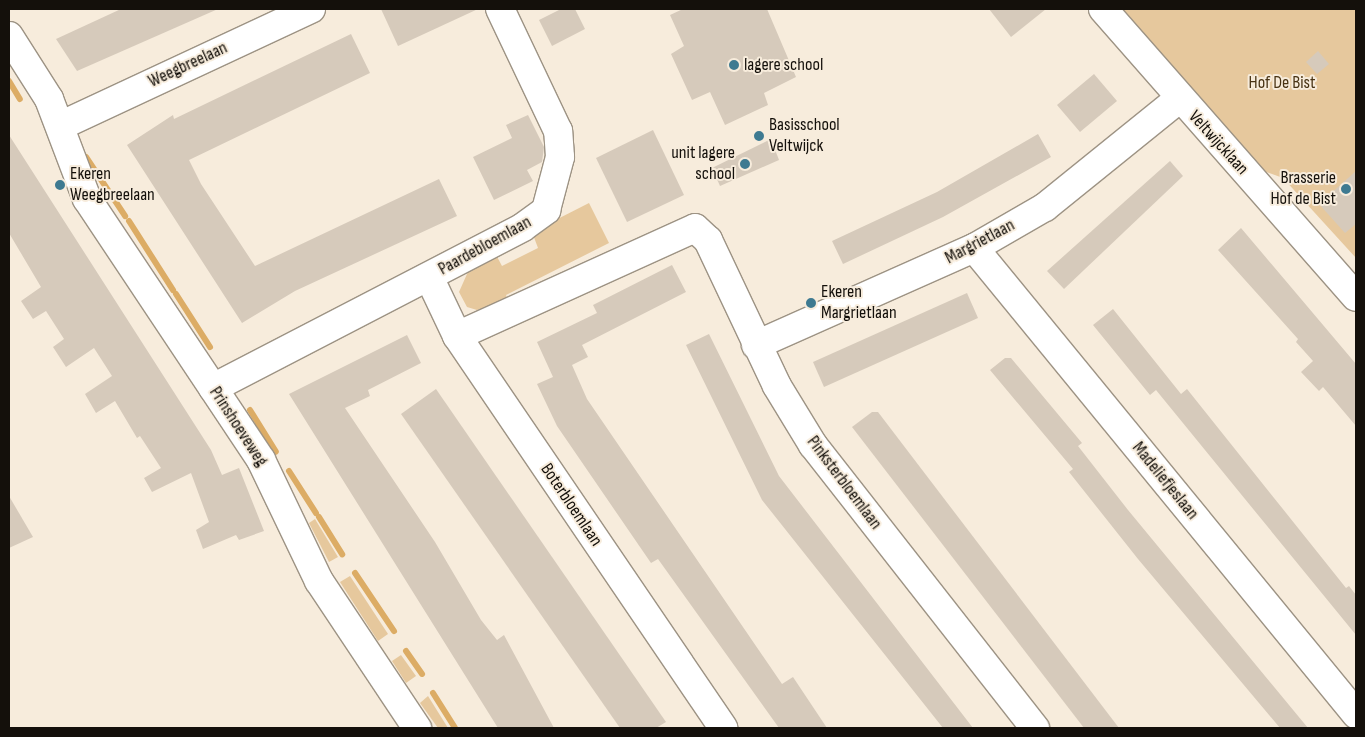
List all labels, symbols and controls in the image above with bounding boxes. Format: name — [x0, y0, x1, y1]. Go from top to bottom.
street label: Weegbreelaan — [145, 37, 231, 93]
place label: lagere school — [744, 54, 823, 76]
marker: lagere school — [728, 59, 740, 71]
park label: Hof De Bist — [1249, 72, 1315, 94]
street label: Veltwijcklaan — [1183, 106, 1253, 180]
place label: Basisschool Veltwijck — [769, 115, 840, 158]
marker: Basisschool Veltwijck — [753, 130, 765, 142]
place label: unit lagere school — [671, 143, 735, 186]
marker: unit lagere school — [739, 158, 751, 170]
place label: Ekeren Weegbreelaan — [70, 164, 155, 206]
place label: Brasserie Hof de Bist — [1270, 168, 1336, 210]
marker: Ekeren Weegbreelaan — [54, 179, 66, 191]
marker: Brasserie Hof de Bist — [1340, 183, 1352, 195]
street label: Paardebloemlaan — [435, 212, 535, 280]
street label: Margrietlaan — [942, 215, 1018, 269]
place label: Ekeren Margrietlaan — [821, 282, 897, 324]
marker: Ekeren Margrietlaan — [805, 297, 817, 309]
street label: Prinshoeveweg — [204, 383, 272, 471]
street label: Pinksterbloemlaan — [802, 432, 886, 534]
street label: Madeliefjeslaan — [1127, 438, 1203, 524]
street label: Boterbloemlaan — [535, 459, 607, 551]

